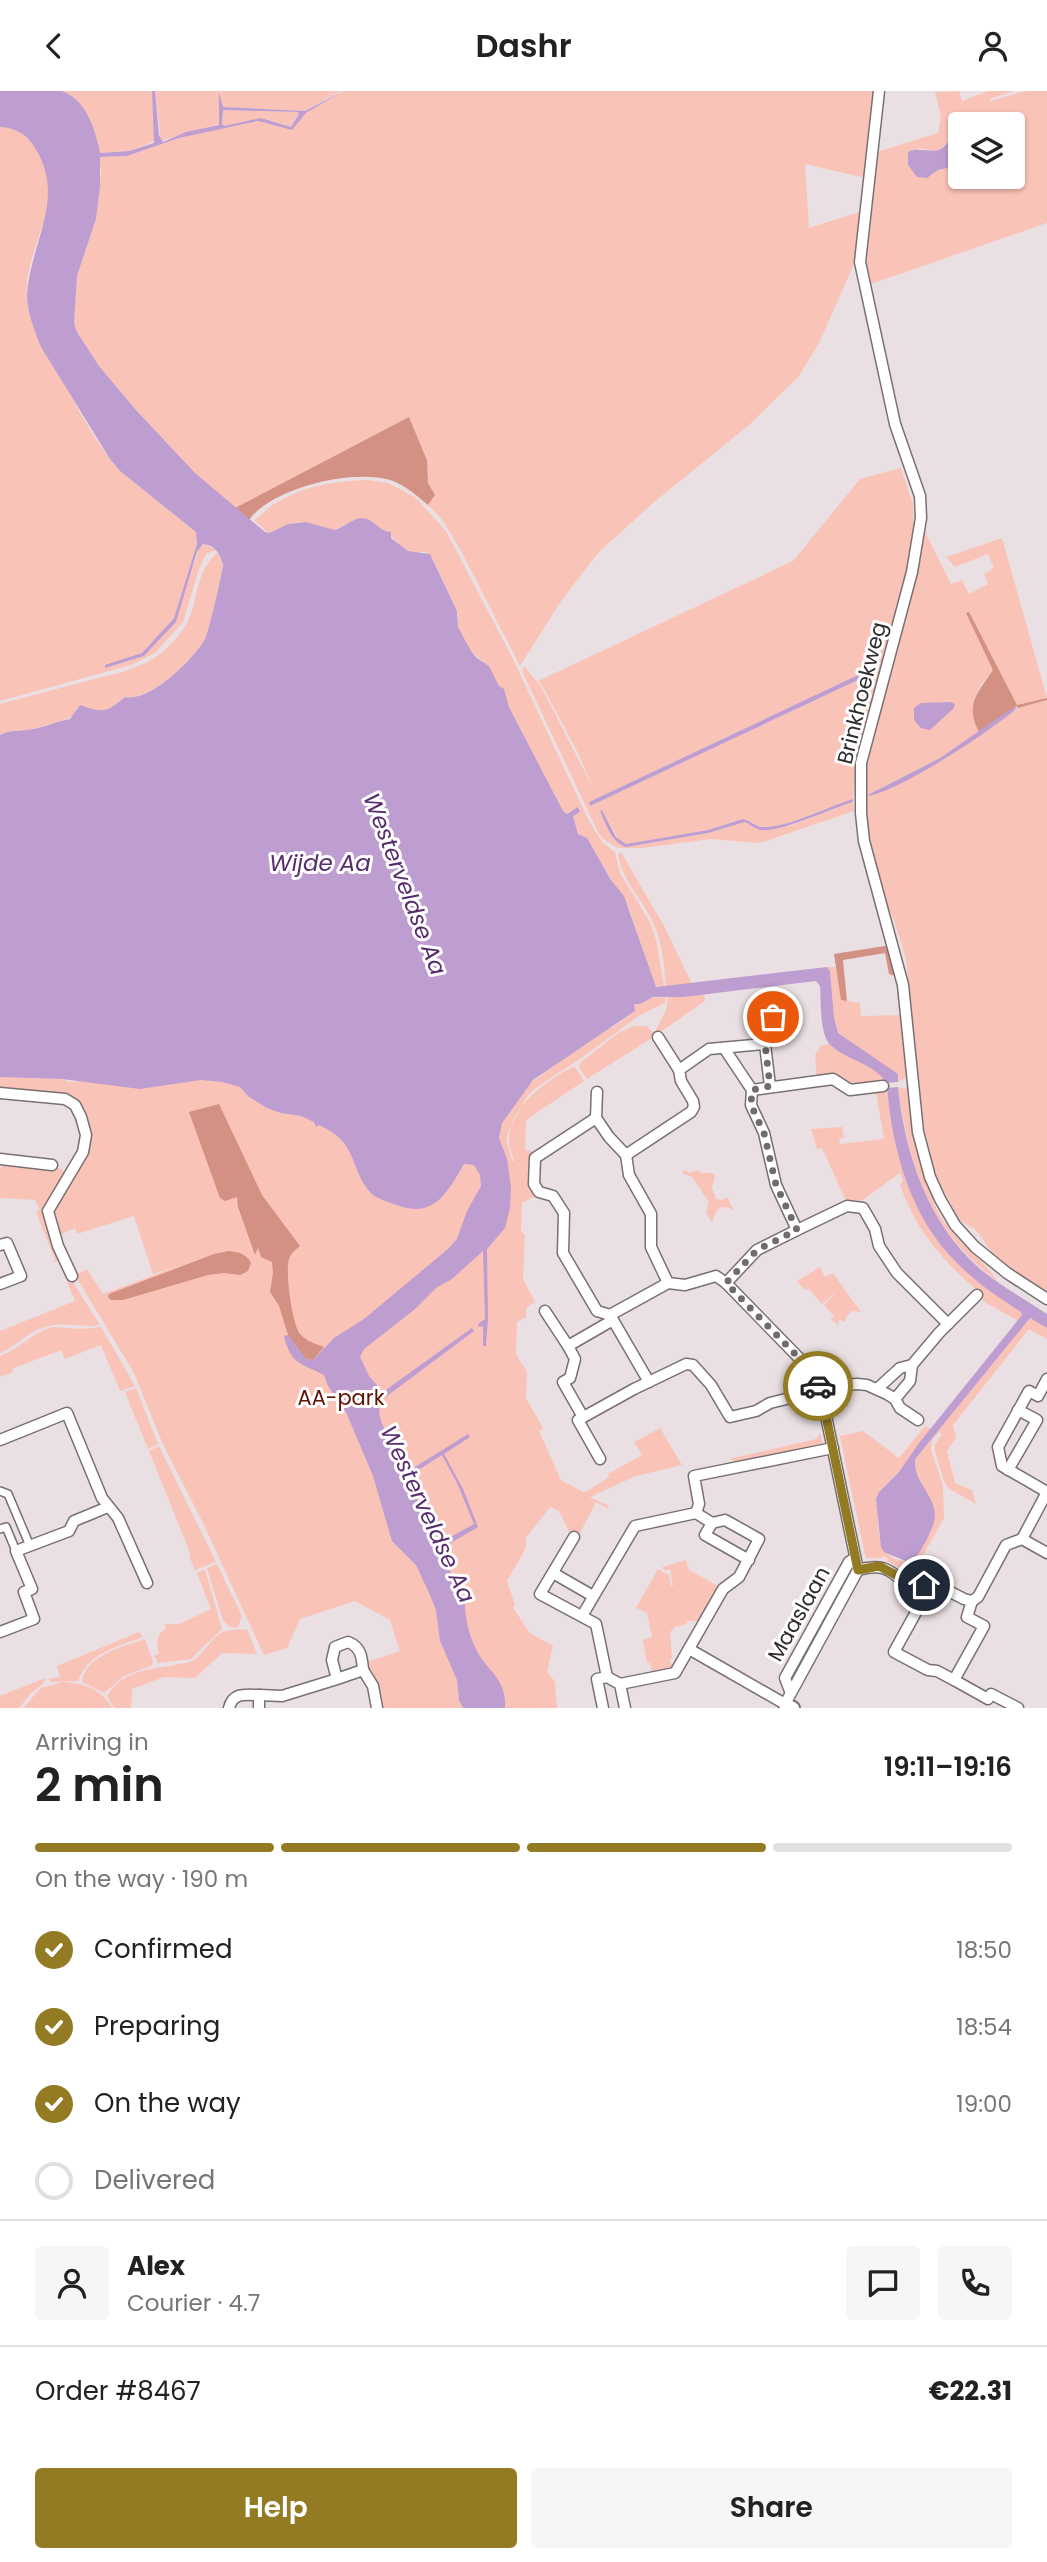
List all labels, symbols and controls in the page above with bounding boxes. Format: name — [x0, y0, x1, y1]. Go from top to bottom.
text: Dashr — [475, 23, 572, 68]
icon: back — [35, 27, 73, 65]
icon: person — [974, 27, 1012, 65]
map controls — [948, 112, 1025, 189]
button: layers — [948, 112, 1025, 189]
street label: Brinkhoekweg — [830, 619, 893, 767]
water label: Westerveldse Aa — [356, 788, 454, 980]
water label: Wijde Aa — [269, 847, 371, 879]
pin — [743, 987, 803, 1047]
icon: bag — [754, 998, 792, 1036]
courier — [783, 1351, 853, 1421]
icon: car — [799, 1367, 837, 1405]
park label: AA-park — [298, 1383, 385, 1412]
water label: Westerveldse Aa — [373, 1420, 483, 1608]
pin — [894, 1555, 954, 1615]
street label: Maaslaan — [761, 1561, 837, 1666]
icon: home — [905, 1566, 943, 1604]
text: Arriving in — [35, 1726, 149, 1758]
text: 19:11–19:16 — [884, 1749, 1012, 1785]
text: 2 min — [35, 1753, 164, 1817]
text: On the way · 190 m — [35, 1863, 248, 1895]
icon: check — [35, 1931, 73, 1969]
text: Confirmed — [94, 1931, 232, 1967]
text: 18:50 — [956, 1934, 1012, 1966]
icon: check — [35, 2008, 73, 2046]
text: Preparing — [94, 2008, 220, 2044]
text: 18:54 — [956, 2011, 1012, 2043]
icon: check — [35, 2085, 73, 2123]
text: On the way — [94, 2085, 241, 2121]
text: 19:00 — [956, 2088, 1012, 2120]
text: Delivered — [94, 2162, 215, 2198]
button: person — [35, 2246, 109, 2320]
button: chat — [846, 2246, 920, 2320]
button: phone — [938, 2246, 1012, 2320]
text: Alex — [127, 2248, 185, 2284]
text: Courier · 4.7 — [127, 2287, 260, 2319]
text: Order #8467 — [35, 2373, 201, 2409]
text: €22.31 — [929, 2373, 1012, 2409]
button: Help — [35, 2468, 517, 2548]
button: Share — [531, 2468, 1012, 2548]

